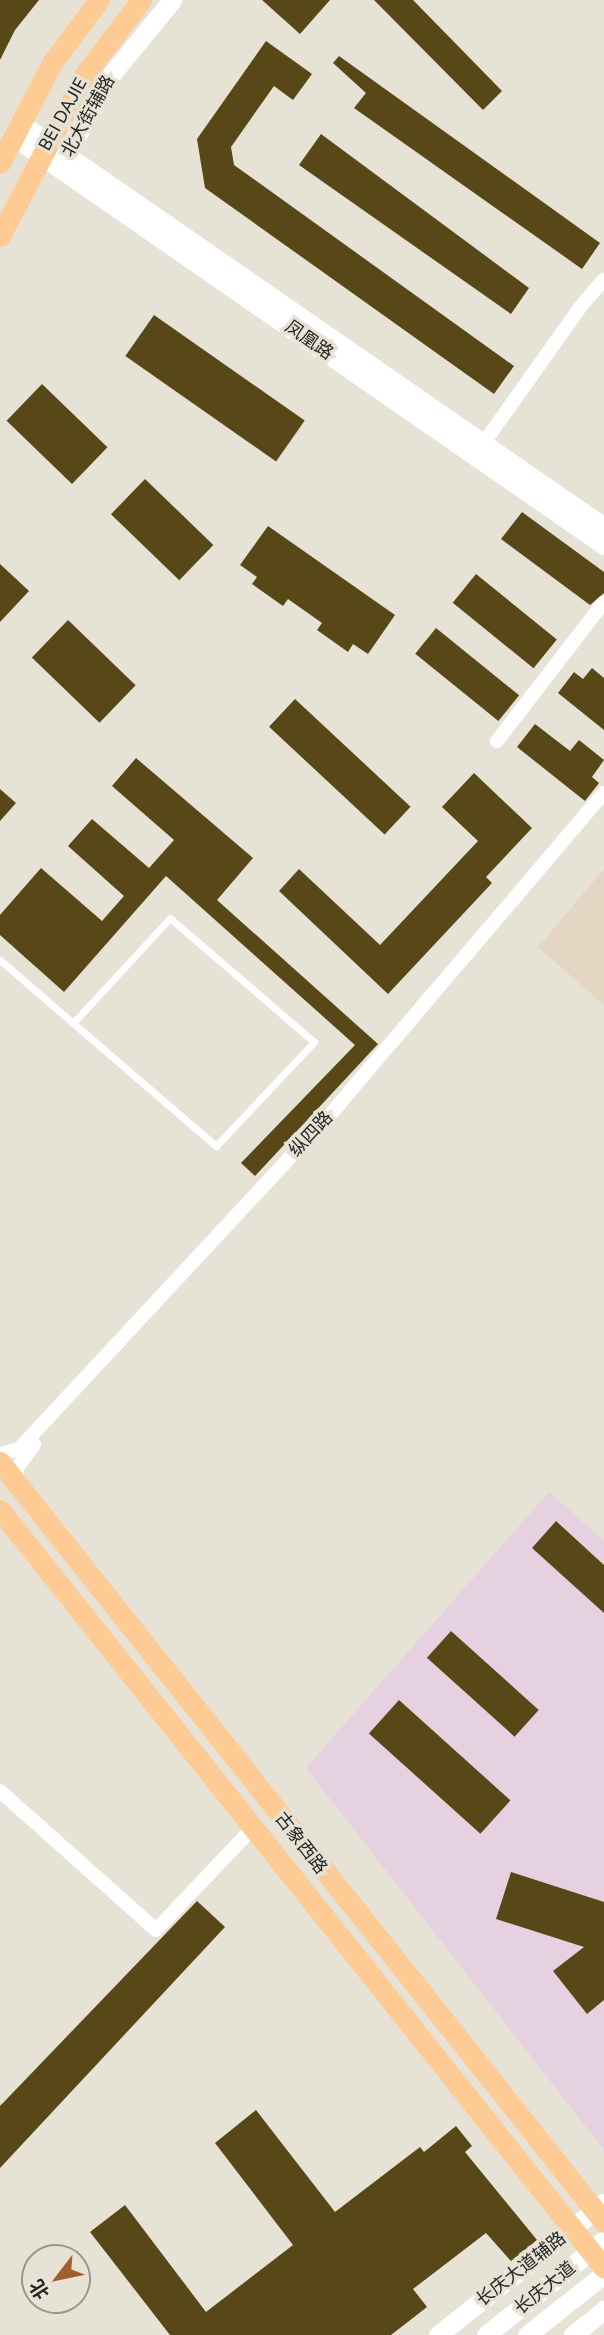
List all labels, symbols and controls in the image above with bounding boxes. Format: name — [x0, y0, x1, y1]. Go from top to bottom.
street label: 北大街辅路 — [57, 71, 119, 161]
street label: BEI DAJIE — [34, 74, 92, 154]
street label: 凤凰路 — [281, 316, 337, 364]
street label: 纵四路 — [285, 1107, 337, 1161]
street label: 古象西路 — [270, 1808, 332, 1878]
street label: 长庆大道辅路 — [472, 2227, 570, 2311]
north arrow — [21, 2244, 91, 2314]
street label: 长庆大道 — [510, 2257, 580, 2319]
text: 北 — [25, 2275, 54, 2303]

